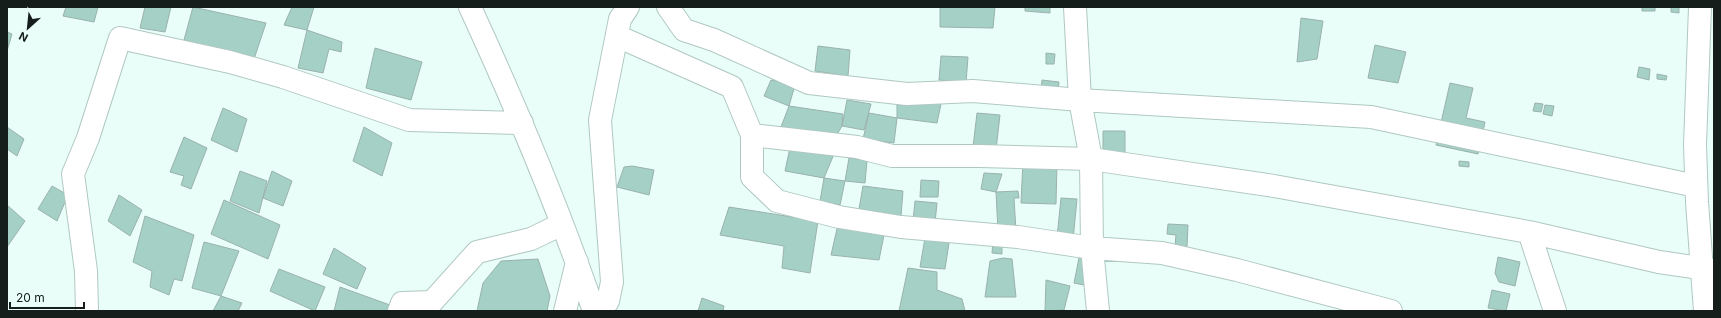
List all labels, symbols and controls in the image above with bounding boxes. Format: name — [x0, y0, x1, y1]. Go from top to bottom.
north arrow — [8, 8, 48, 48]
text: N — [17, 29, 30, 45]
scale bar — [10, 284, 84, 310]
text: 20 m — [16, 290, 45, 305]

